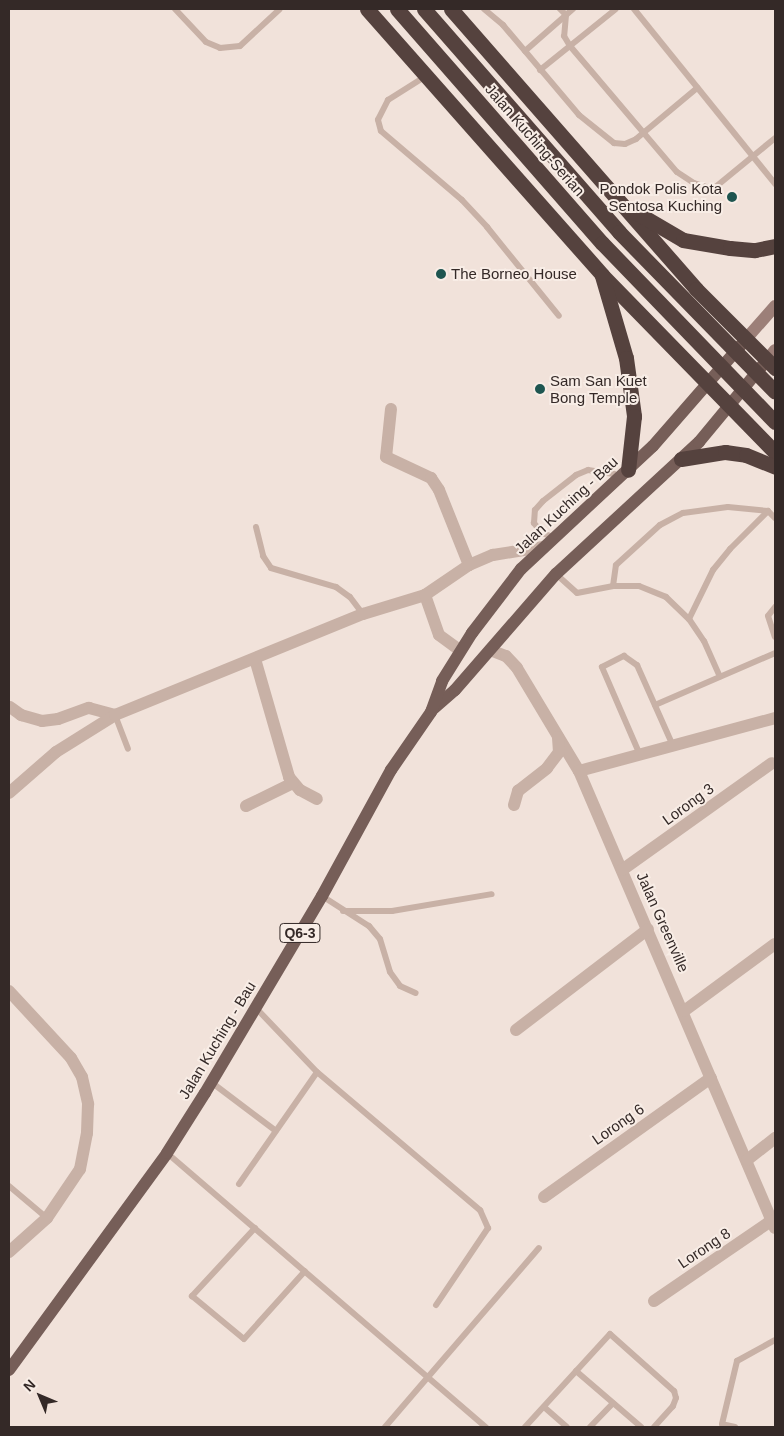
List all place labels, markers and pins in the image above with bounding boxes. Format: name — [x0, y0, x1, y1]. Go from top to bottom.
place label: Pondok Polis Kota Sentosa Kuching — [599, 179, 722, 214]
marker: Pondok Polis Kota Sentosa Kuching — [726, 191, 738, 203]
place label: The Borneo House — [451, 265, 577, 283]
marker: The Borneo House — [435, 268, 447, 280]
place label: Sam San Kuet Bong Temple — [550, 371, 647, 406]
marker: Sam San Kuet Bong Temple — [534, 383, 546, 395]

